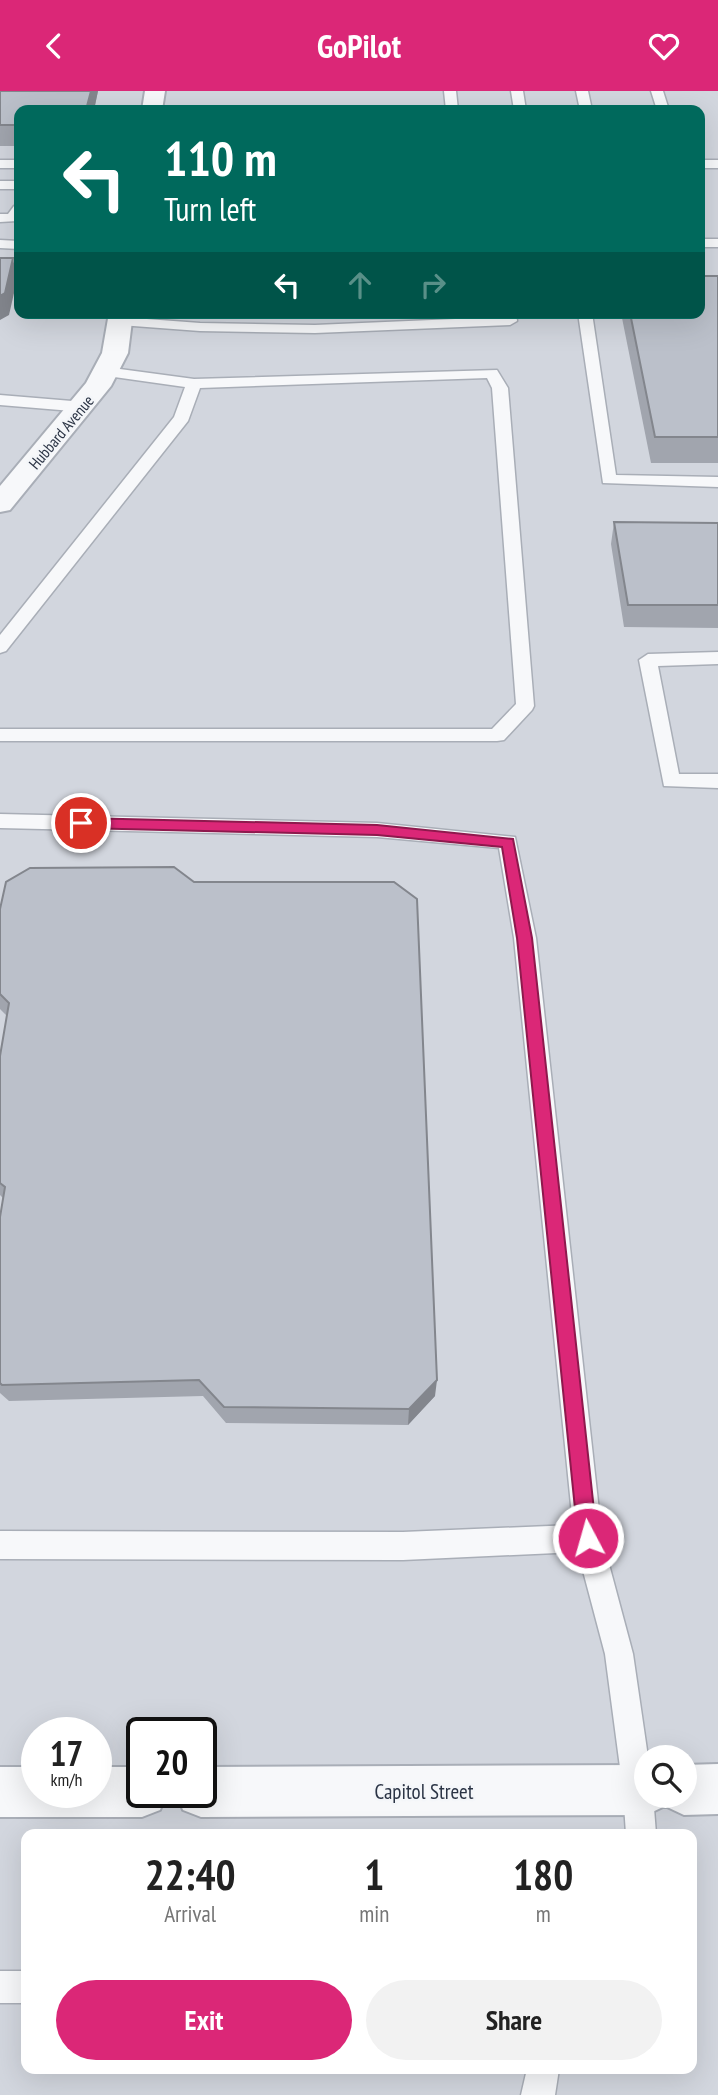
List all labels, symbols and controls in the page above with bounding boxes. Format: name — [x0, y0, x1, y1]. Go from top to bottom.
text: GoPilot — [317, 25, 401, 67]
icon: back — [35, 27, 73, 65]
icon: heart — [645, 27, 683, 65]
text: 110 m — [164, 126, 277, 190]
icon: left — [49, 133, 140, 224]
text: Turn left — [164, 188, 256, 230]
icon: left — [268, 266, 306, 304]
icon: ahead — [341, 266, 379, 304]
icon: right — [414, 266, 452, 304]
street label: Hubbard Avenue — [24, 391, 98, 473]
pin — [51, 793, 111, 853]
icon: arrive — [62, 804, 100, 842]
position arrow — [551, 1501, 625, 1575]
speed limit sign: 20 — [126, 1717, 217, 1808]
text: 17 — [50, 1730, 83, 1776]
map controls — [634, 1745, 697, 1808]
button: search — [634, 1745, 697, 1808]
text: km/h — [51, 1768, 82, 1791]
street label: Capitol Street — [375, 1778, 474, 1805]
text: 22:40 — [145, 1847, 236, 1902]
text: 1 — [364, 1847, 384, 1902]
text: 180 — [513, 1847, 573, 1902]
text: Arrival — [164, 1899, 216, 1928]
text: min — [359, 1899, 389, 1928]
text: m — [536, 1899, 551, 1928]
button: Exit — [56, 1980, 352, 2060]
button: Share — [366, 1980, 662, 2060]

